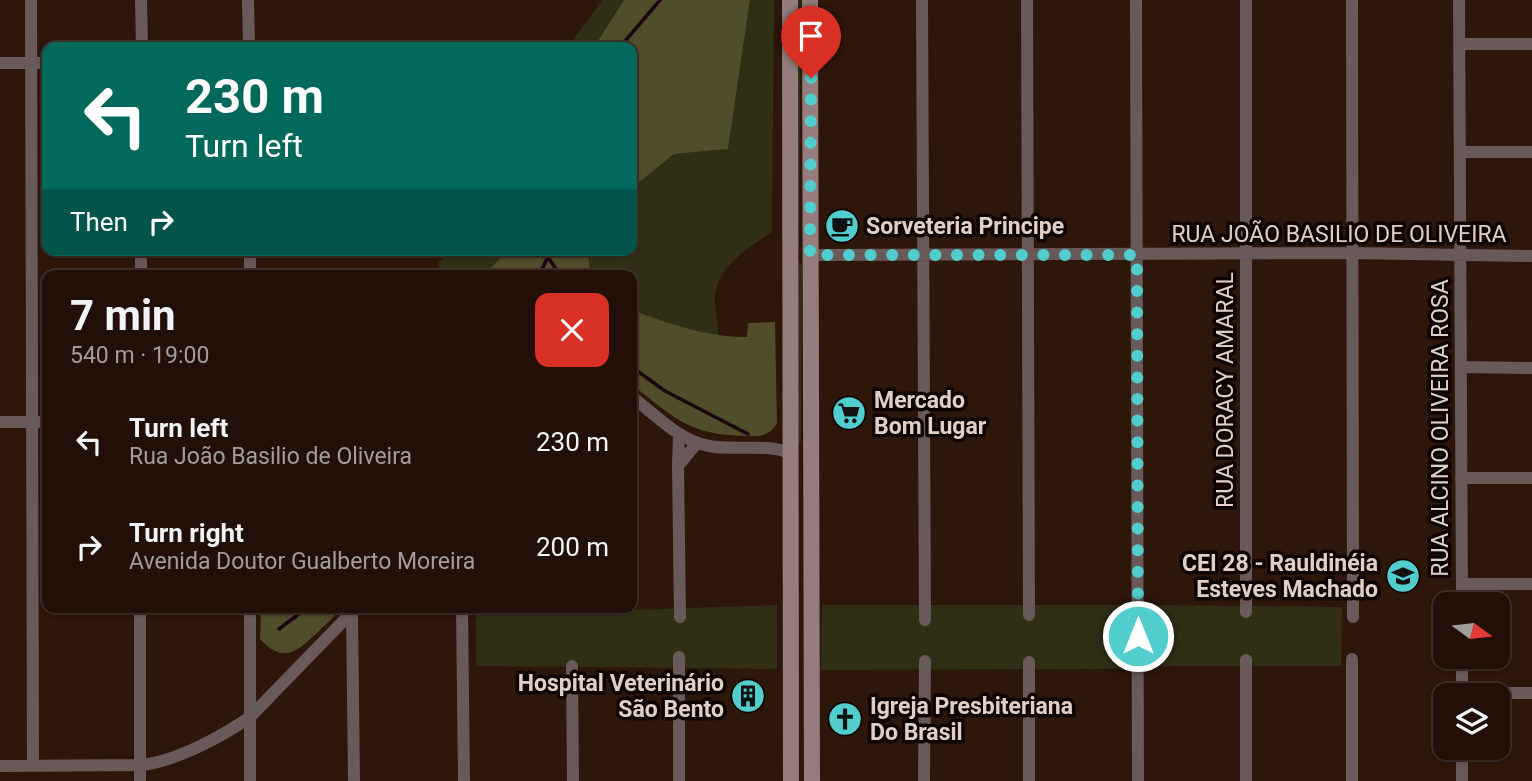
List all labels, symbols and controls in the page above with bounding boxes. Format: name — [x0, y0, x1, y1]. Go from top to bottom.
pin — [781, 6, 841, 78]
icon: arrive — [792, 17, 830, 55]
text: 230 m — [185, 68, 324, 125]
icon: left — [70, 70, 161, 161]
text: Turn left — [185, 127, 303, 165]
icon: right — [142, 203, 180, 241]
text: Then — [70, 207, 128, 237]
cafe icon: Sorveteria Principe — [823, 207, 861, 245]
place label: Sorveteria Principe — [866, 213, 1064, 240]
street label: RUA JOÃO BASILIO DE OLIVEIRA — [1171, 220, 1507, 248]
street label: RUA DORACY AMARAL — [1212, 272, 1239, 508]
street label: RUA ALCINO OLIVEIRA ROSA — [1427, 279, 1454, 577]
text: 7 min — [70, 291, 176, 340]
button: close — [535, 293, 609, 367]
text: 540 m · 19:00 — [70, 342, 209, 369]
place label: Mercado Bom Lugar — [874, 387, 987, 440]
supermarket icon: Mercado Bom Lugar — [830, 394, 868, 432]
text: Turn left — [129, 413, 228, 443]
icon: left — [70, 423, 108, 461]
text: 230 m — [536, 427, 609, 457]
text: Rua João Basilio de Oliveira — [129, 443, 412, 470]
text: Turn right — [129, 518, 244, 548]
icon: right — [70, 528, 108, 566]
text: 200 m — [536, 532, 609, 562]
text: Avenida Doutor Gualberto Moreira — [129, 548, 475, 575]
place label: CEI 28 - Rauldinéia Esteves Machado — [1182, 550, 1378, 603]
school or university icon: CEI 28 - Rauldinéia Esteves Machado — [1384, 557, 1422, 595]
north arrow — [1433, 592, 1510, 668]
map controls — [1433, 592, 1510, 760]
position arrow — [1101, 599, 1175, 673]
place label: Hospital Veterinário São Bento — [518, 670, 724, 723]
building icon: Hospital Veterinário São Bento — [729, 677, 767, 715]
button: layers — [1433, 683, 1510, 760]
place label: Igreja Presbiteriana Do Brasil — [870, 693, 1073, 746]
church icon: Igreja Presbiteriana Do Brasil — [826, 700, 864, 738]

